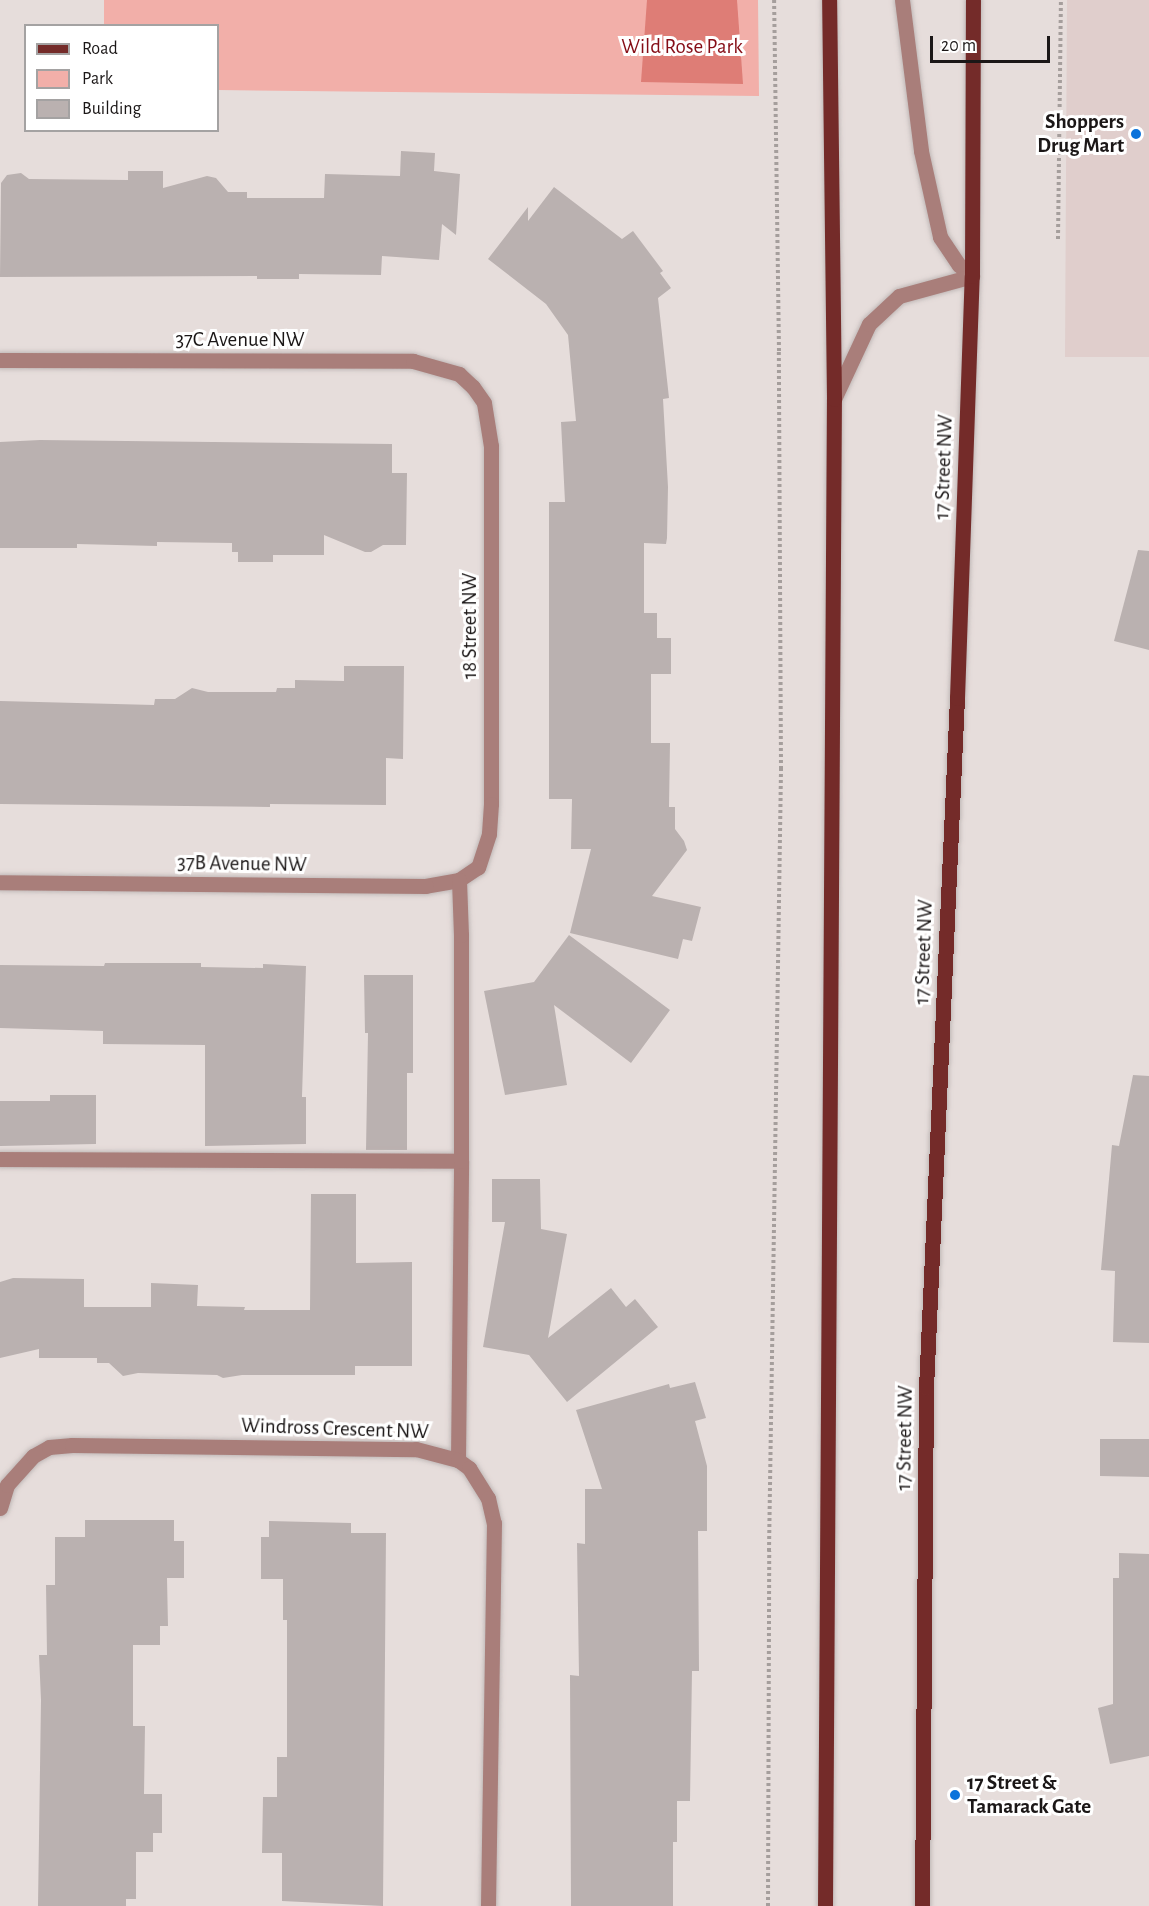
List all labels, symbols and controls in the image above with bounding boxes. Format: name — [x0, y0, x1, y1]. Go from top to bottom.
legend — [24, 24, 219, 132]
scale bar — [933, 24, 1053, 62]
park label: Wild Rose Park — [621, 34, 743, 60]
text: 20 m — [941, 37, 976, 55]
text: Road — [82, 40, 118, 58]
text: Park — [82, 70, 113, 88]
text: Building — [82, 100, 141, 118]
place label: Shoppers Drug Mart — [1037, 109, 1124, 159]
marker: Shoppers Drug Mart — [1129, 127, 1143, 141]
street label: 37C Avenue NW — [175, 327, 305, 353]
street label: 17 Street NW — [930, 414, 958, 520]
street label: 18 Street NW — [457, 573, 483, 679]
street label: 37B Avenue NW — [177, 850, 307, 878]
street label: 17 Street NW — [910, 899, 938, 1005]
street label: 17 Street NW — [891, 1385, 919, 1491]
street label: Windross Crescent NW — [241, 1413, 429, 1445]
place label: 17 Street & Tamarack Gate — [967, 1770, 1091, 1820]
marker: 17 Street & Tamarack Gate — [948, 1788, 962, 1802]

